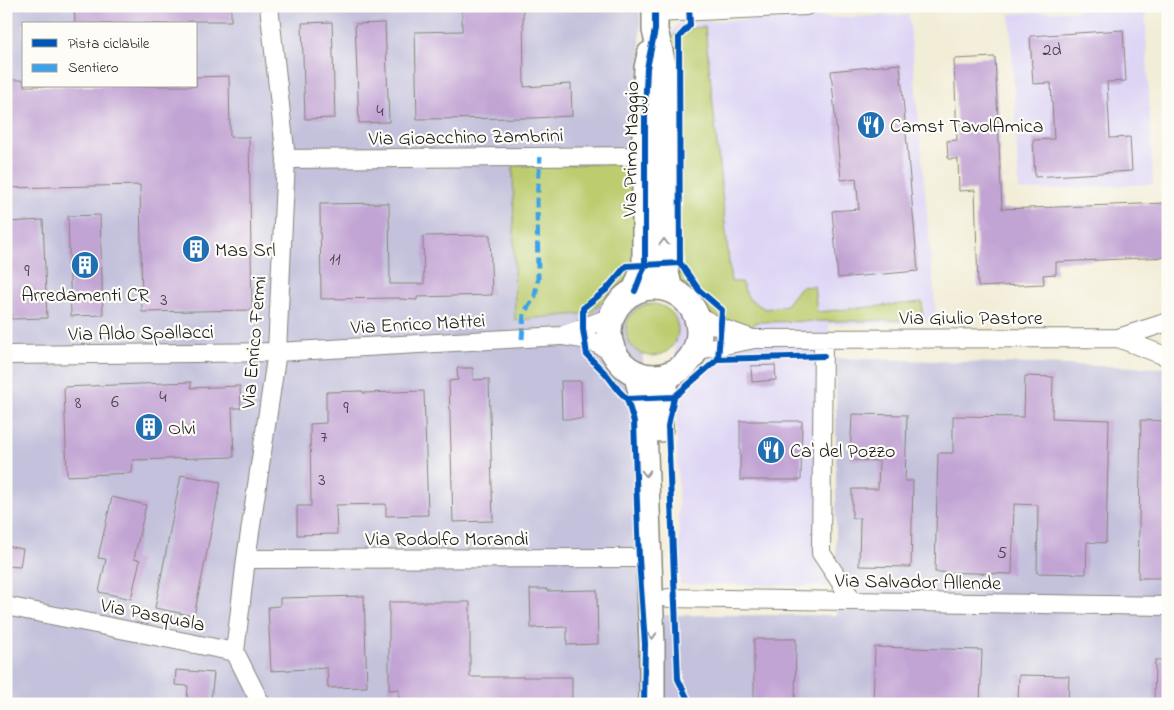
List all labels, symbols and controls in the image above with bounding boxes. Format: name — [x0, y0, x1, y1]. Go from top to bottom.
legend — [22, 22, 198, 88]
text: Pista ciclabile — [68, 33, 150, 55]
house number: 2d — [1042, 38, 1062, 64]
text: Sentiero — [68, 57, 119, 79]
street label: Via Primo Maggio — [617, 81, 649, 218]
house number: 4 — [376, 99, 384, 125]
restaurant icon: Camst TavolAmica — [856, 110, 886, 140]
place label: Camst TavolAmica — [890, 113, 1043, 142]
street label: Via Gioacchino Zambrini — [367, 122, 564, 155]
building icon: Mas Srl — [181, 234, 211, 264]
place label: Mas Srl — [215, 237, 276, 266]
one-way arrow — [659, 238, 669, 246]
house number: 11 — [329, 247, 341, 273]
building icon: Arredamenti CR — [70, 250, 100, 280]
house number: 9 — [24, 259, 30, 285]
street label: Via Enrico Fermi — [235, 275, 276, 411]
place label: Arredamenti CR — [21, 282, 150, 311]
house number: 3 — [160, 288, 168, 314]
street label: Via Giulio Pastore — [898, 305, 1043, 334]
street label: Via Enrico Mattei — [349, 307, 486, 344]
street label: Via Aldo Spallacci — [67, 319, 214, 350]
house number: 4 — [159, 385, 167, 411]
house number: 6 — [111, 390, 119, 416]
house number: 8 — [75, 391, 82, 417]
house number: 9 — [343, 396, 349, 422]
building icon: Olvi — [134, 412, 164, 442]
place label: Olvi — [168, 415, 196, 444]
house number: 7 — [320, 425, 328, 451]
restaurant icon: Ca' del Pozzo — [756, 435, 786, 465]
place label: Ca' del Pozzo — [790, 438, 895, 467]
house number: 3 — [318, 468, 326, 494]
one-way arrow — [641, 470, 651, 478]
street label: Via Rodolfo Morandi — [364, 526, 529, 555]
house number: 5 — [997, 541, 1007, 567]
street label: Via Salvador Allende — [834, 568, 1001, 599]
street label: Via Pasquala — [97, 592, 207, 641]
one-way arrow — [647, 632, 657, 640]

